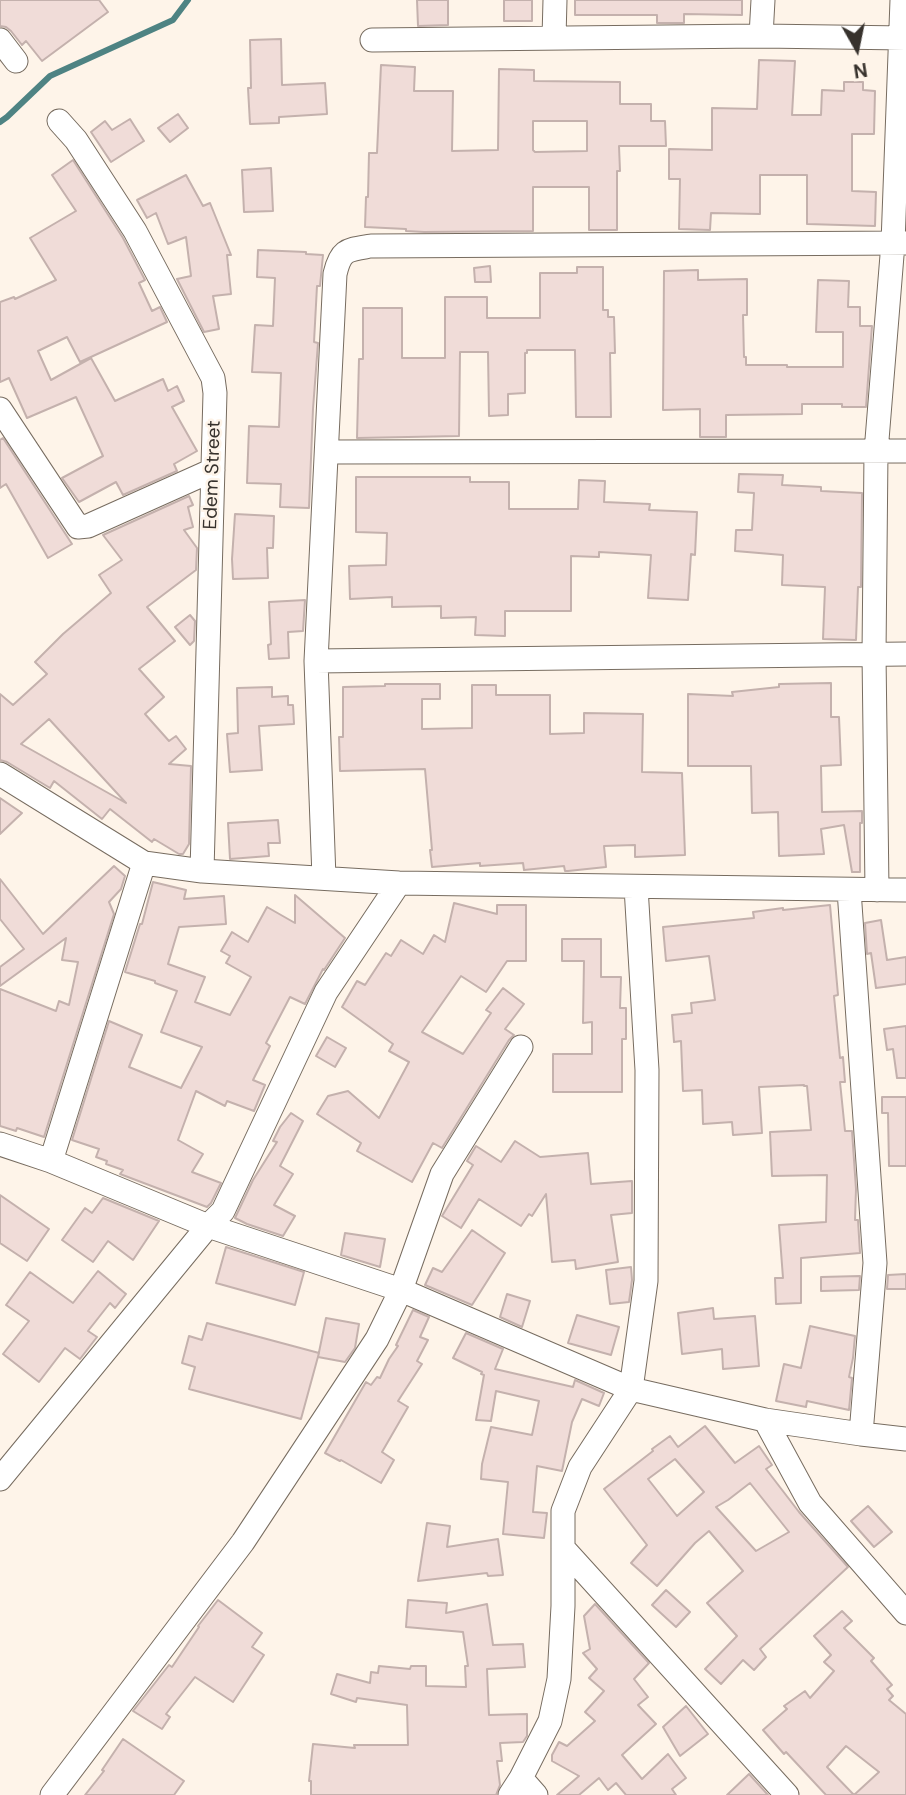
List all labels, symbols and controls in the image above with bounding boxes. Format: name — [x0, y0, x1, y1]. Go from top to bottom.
north arrow — [822, 14, 892, 84]
text: N — [852, 57, 869, 84]
street label: Edem Street — [200, 420, 226, 530]

